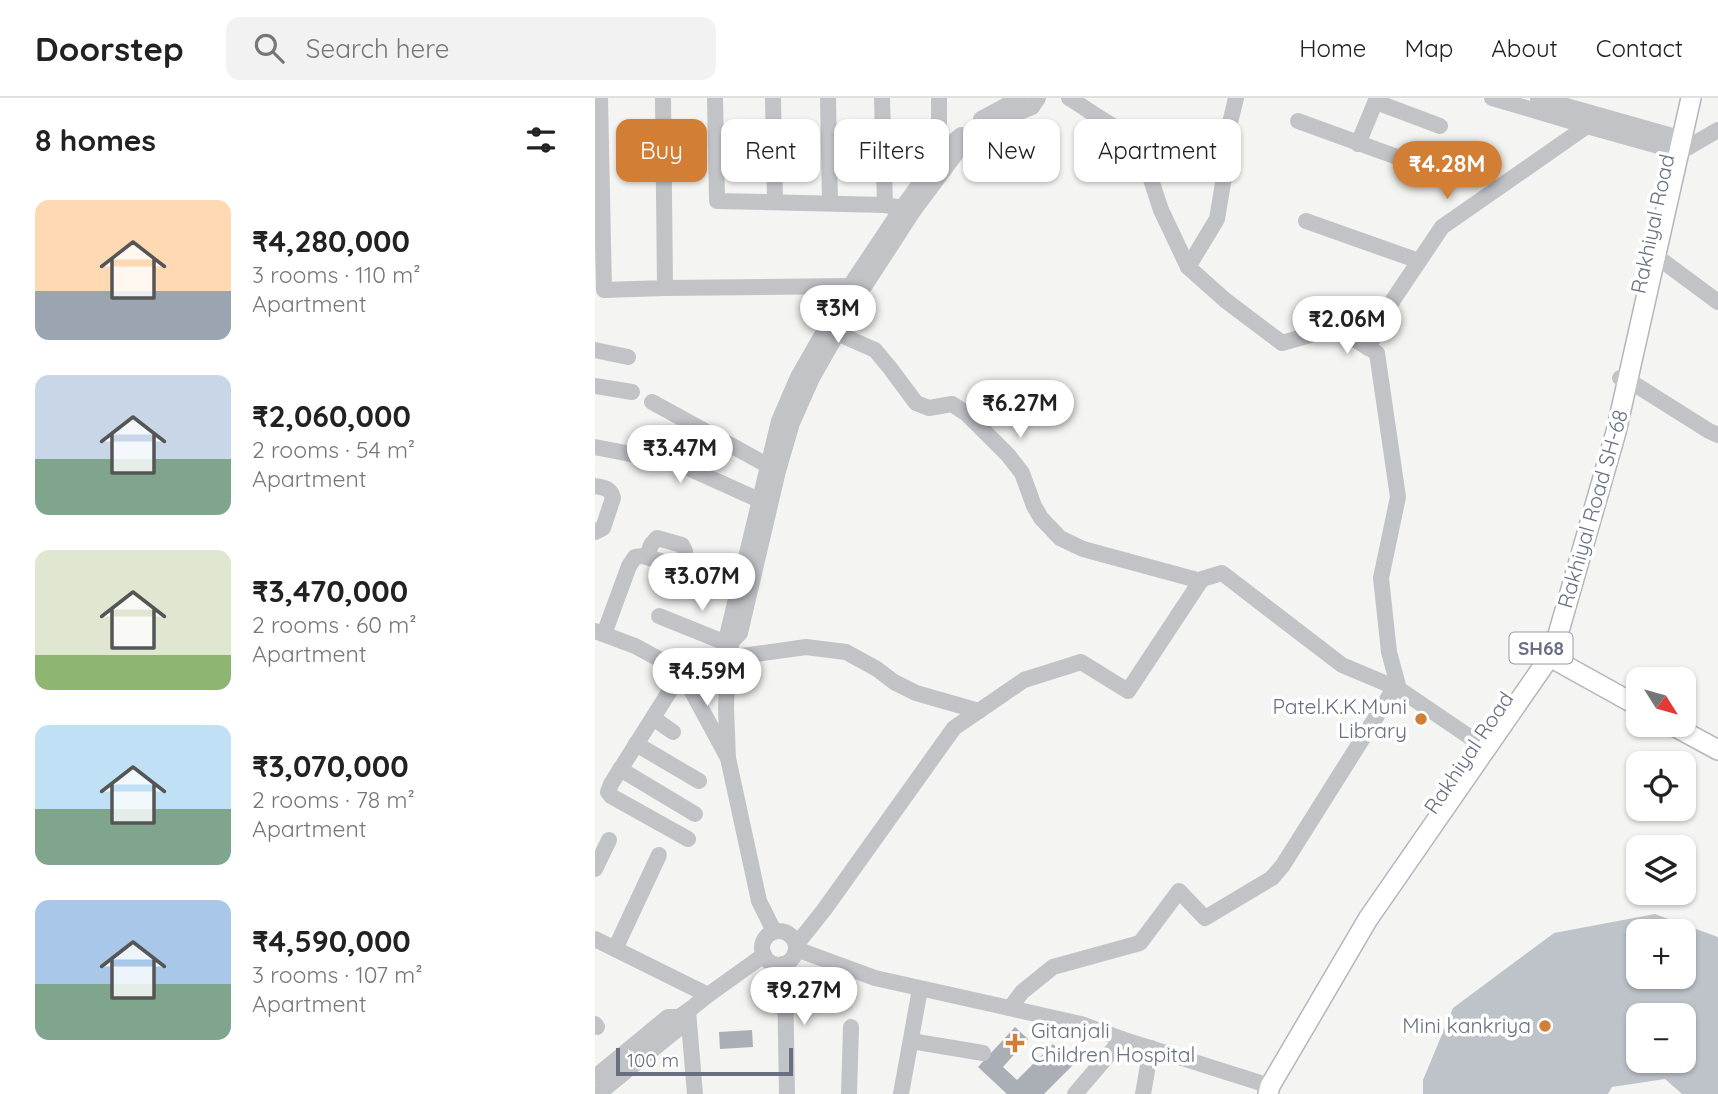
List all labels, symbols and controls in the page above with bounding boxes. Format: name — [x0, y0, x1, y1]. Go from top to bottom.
search box — [226, 17, 716, 80]
text: Doorstep — [35, 28, 184, 69]
icon: search — [250, 29, 288, 67]
text: Search here — [306, 32, 449, 65]
text: Home — [1299, 33, 1366, 63]
text: Map — [1404, 33, 1453, 63]
text: About — [1491, 33, 1558, 63]
text: Contact — [1596, 33, 1683, 63]
chip: Buy — [616, 119, 707, 182]
chip: Rent — [721, 119, 820, 182]
chip: Filters — [834, 119, 949, 182]
chip: New — [963, 119, 1060, 182]
chip: Apartment — [1074, 119, 1241, 182]
text: 8 homes — [35, 121, 156, 159]
icon: filters — [522, 121, 560, 159]
pin: ₹4.28M — [1390, 141, 1504, 201]
text: ₹4.28M — [1409, 149, 1485, 178]
street label: Rakhiyal Road — [1625, 152, 1679, 296]
text: ₹4,280,000 — [252, 222, 410, 260]
icon: home — [91, 228, 175, 312]
text: 3 rooms · 110 m² — [252, 260, 421, 289]
pin: ₹3M — [804, 286, 872, 345]
text: Apartment — [252, 289, 366, 318]
text: ₹3M — [816, 293, 860, 322]
pin: ₹2.06M — [1290, 296, 1404, 356]
text: ₹2.06M — [1308, 304, 1386, 333]
pin: ₹6.27M — [963, 380, 1077, 440]
text: ₹6.27M — [982, 388, 1058, 417]
text: ₹2,060,000 — [252, 397, 411, 435]
icon: home — [91, 403, 175, 487]
street label: Rakhiyal Road SH-68 — [1551, 406, 1633, 611]
pin: ₹3.47M — [623, 426, 737, 485]
text: ₹3.47M — [643, 433, 717, 462]
text: 2 rooms · 54 m² — [252, 435, 415, 464]
text: Apartment — [252, 464, 366, 493]
pin: ₹3.07M — [645, 554, 759, 613]
text: ₹3.07M — [664, 561, 740, 590]
text: ₹3,470,000 — [252, 572, 408, 610]
icon: home — [91, 578, 175, 662]
text: 2 rooms · 60 m² — [252, 610, 417, 639]
road number: SH68 — [1509, 632, 1573, 664]
text: Apartment — [252, 639, 366, 668]
pin: ₹4.59M — [650, 648, 764, 708]
text: ₹4.59M — [668, 656, 746, 685]
north arrow — [1626, 667, 1696, 737]
map controls — [1626, 667, 1696, 1073]
street label: Rakhiyal Road — [1418, 686, 1519, 818]
place label: Patel.K.K.Muni Library — [1272, 693, 1407, 743]
marker: Patel.K.K.Muni Library — [1413, 711, 1429, 727]
text: ₹3,070,000 — [252, 747, 409, 785]
button: locate — [1626, 751, 1696, 821]
icon: home — [91, 753, 175, 837]
text: 2 rooms · 78 m² — [252, 785, 415, 814]
text: Apartment — [252, 814, 366, 843]
button: layers — [1626, 835, 1696, 905]
button: + — [1626, 919, 1696, 989]
text: ₹4,590,000 — [252, 922, 411, 960]
icon: home — [91, 928, 175, 1012]
text: 3 rooms · 107 m² — [252, 960, 423, 989]
pin: ₹9.27M — [747, 968, 861, 1027]
text: ₹9.27M — [766, 975, 842, 1004]
text: Apartment — [252, 989, 366, 1018]
button: − — [1626, 1003, 1696, 1073]
place label: Mini kankriya — [1402, 1012, 1531, 1038]
place label: Gitanjali Children Hospital — [1031, 1017, 1195, 1067]
marker: Mini kankriya — [1537, 1018, 1553, 1034]
marker: Gitanjali Children Hospital — [1005, 1033, 1025, 1053]
scale bar — [616, 1045, 793, 1077]
text: 100 m — [627, 1048, 679, 1072]

